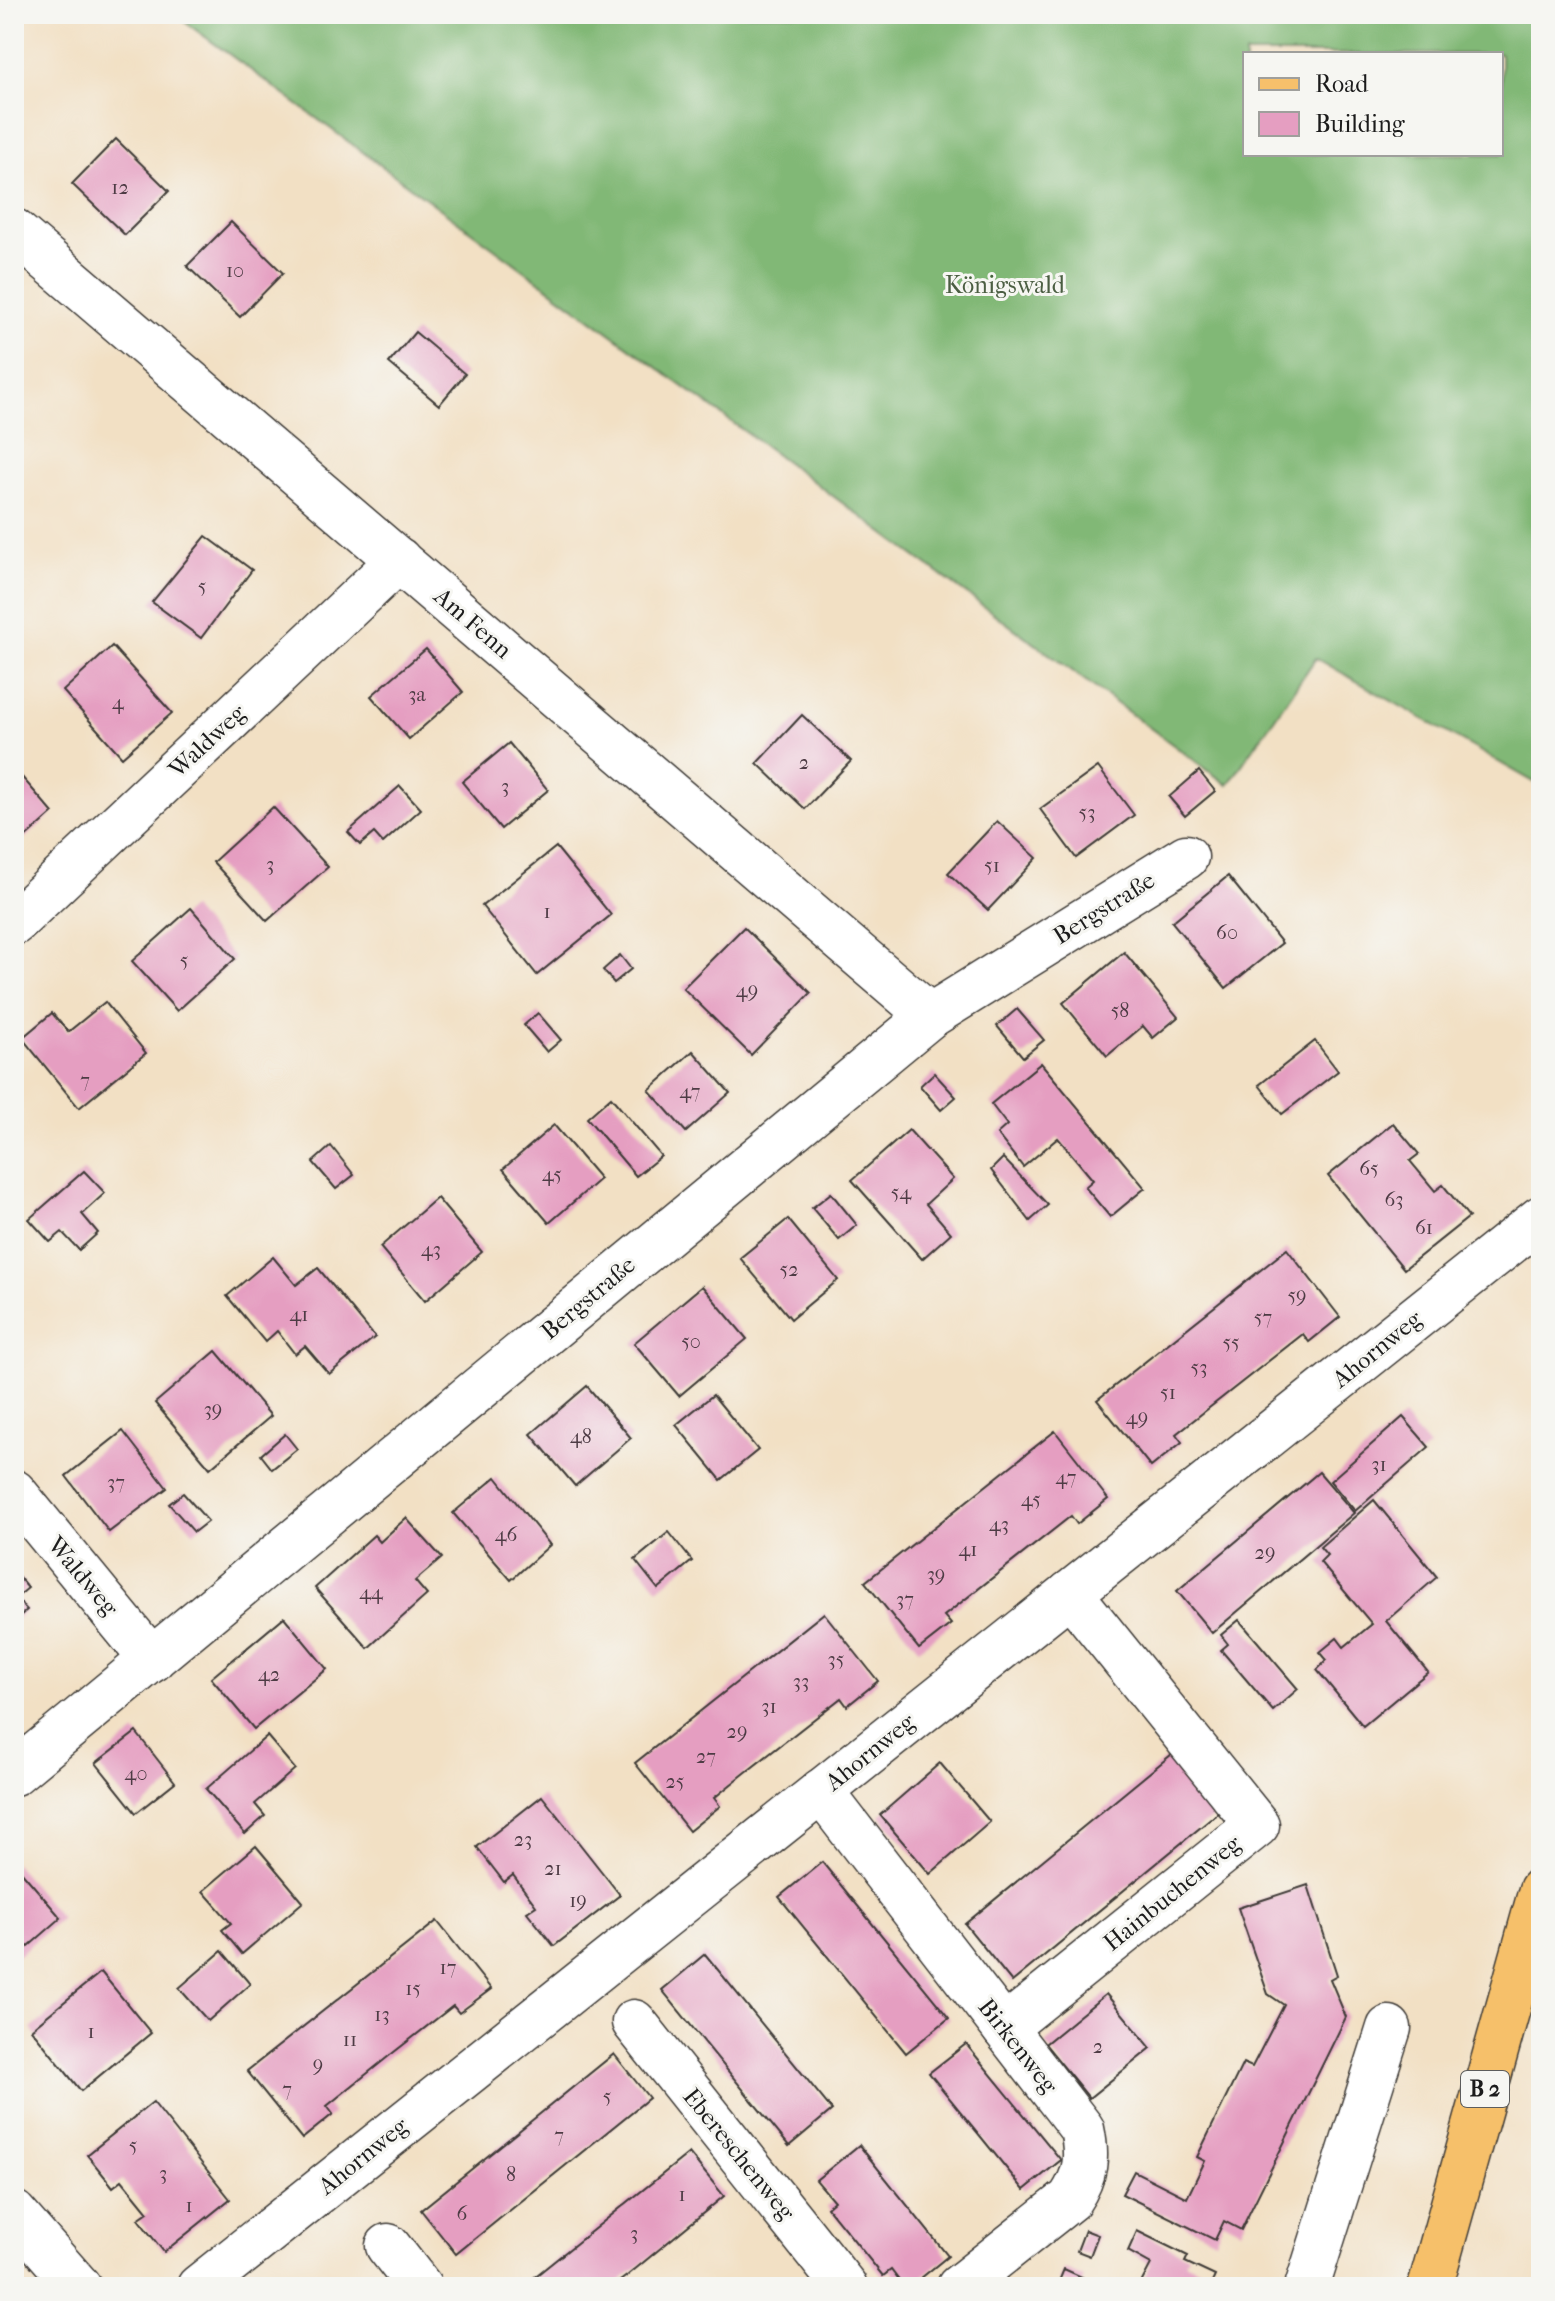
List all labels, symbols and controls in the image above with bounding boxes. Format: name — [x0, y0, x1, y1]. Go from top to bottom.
legend — [1243, 52, 1503, 156]
text: Road — [1315, 70, 1369, 98]
text: Building — [1315, 110, 1406, 138]
house number: 12 — [111, 176, 129, 199]
house number: 10 — [226, 259, 244, 282]
park label: Königswald — [945, 271, 1066, 299]
house number: 5 — [198, 575, 206, 598]
street label: Am Fenn — [428, 581, 517, 664]
house number: 3a — [408, 683, 426, 706]
house number: 4 — [112, 691, 125, 714]
street label: Waldweg — [162, 698, 252, 784]
house number: 2 — [799, 751, 809, 774]
house number: 3 — [501, 775, 509, 798]
house number: 53 — [1079, 801, 1095, 824]
house number: 3 — [266, 853, 274, 876]
house number: 51 — [984, 854, 1000, 877]
street label: Bergstraße — [1048, 866, 1160, 950]
house number: 1 — [543, 900, 551, 923]
house number: 60 — [1216, 921, 1238, 944]
house number: 5 — [180, 949, 188, 972]
house number: 49 — [736, 979, 758, 1002]
house number: 58 — [1111, 999, 1129, 1022]
house number: 7 — [80, 1069, 90, 1092]
house number: 47 — [680, 1080, 701, 1103]
house number: 65 — [1359, 1157, 1379, 1180]
house number: 45 — [542, 1163, 562, 1186]
house number: 54 — [891, 1181, 912, 1204]
house number: 63 — [1384, 1188, 1404, 1211]
house number: 61 — [1415, 1216, 1433, 1239]
house number: 43 — [421, 1238, 441, 1261]
street label: Bergstraße — [535, 1250, 641, 1345]
house number: 52 — [780, 1258, 798, 1281]
house number: 59 — [1287, 1284, 1307, 1307]
house number: 41 — [290, 1303, 308, 1326]
street label: Ahornweg — [1326, 1304, 1428, 1394]
house number: 57 — [1254, 1306, 1272, 1329]
house number: 50 — [681, 1330, 701, 1353]
house number: 55 — [1222, 1331, 1240, 1354]
house number: 53 — [1191, 1356, 1207, 1379]
house number: 51 — [1160, 1381, 1176, 1404]
house number: 39 — [204, 1398, 222, 1421]
house number: 49 — [1126, 1406, 1148, 1429]
house number: 48 — [570, 1425, 592, 1448]
house number: 31 — [1371, 1453, 1387, 1476]
house number: 47 — [1056, 1466, 1077, 1489]
house number: 37 — [107, 1471, 125, 1494]
house number: 45 — [1021, 1488, 1041, 1511]
house number: 43 — [989, 1513, 1009, 1536]
house number: 46 — [495, 1523, 517, 1546]
street label: Waldweg — [41, 1530, 125, 1622]
house number: 41 — [959, 1538, 977, 1561]
house number: 29 — [1255, 1541, 1275, 1564]
house number: 39 — [927, 1563, 945, 1586]
house number: 44 — [359, 1581, 384, 1604]
house number: 37 — [896, 1588, 914, 1611]
house number: 35 — [828, 1648, 844, 1671]
house number: 42 — [258, 1663, 280, 1686]
house number: 33 — [793, 1670, 809, 1693]
house number: 31 — [761, 1695, 777, 1718]
street label: Ahornweg — [819, 1707, 921, 1797]
house number: 29 — [727, 1720, 747, 1743]
house number: 27 — [696, 1745, 716, 1768]
house number: 40 — [125, 1762, 147, 1785]
house number: 25 — [666, 1770, 684, 1793]
house number: 23 — [514, 1828, 532, 1851]
street label: Hainbuchenweg — [1098, 1828, 1247, 1957]
house number: 21 — [544, 1857, 562, 1880]
house number: 19 — [569, 1889, 587, 1912]
house number: 17 — [440, 1956, 457, 1979]
house number: 15 — [405, 1977, 421, 2000]
street label: Birkenweg — [972, 1993, 1064, 2100]
house number: 13 — [374, 2003, 390, 2026]
house number: 1 — [87, 2020, 95, 2043]
house number: 11 — [343, 2028, 357, 2051]
house number: 2 — [1093, 2035, 1103, 2058]
house number: 9 — [313, 2053, 323, 2076]
road number: B 2 — [1461, 2071, 1509, 2107]
house number: 7 — [282, 2078, 292, 2101]
street label: Ebereschenweg — [677, 2083, 801, 2226]
house number: 5 — [603, 2085, 611, 2108]
street label: Ahornweg — [312, 2111, 414, 2201]
house number: 7 — [554, 2124, 564, 2147]
house number: 5 — [129, 2134, 137, 2157]
house number: 3 — [159, 2162, 167, 2185]
house number: 8 — [506, 2163, 516, 2186]
house number: 1 — [678, 2183, 686, 2206]
house number: 1 — [185, 2194, 193, 2217]
house number: 6 — [457, 2202, 468, 2225]
house number: 3 — [630, 2222, 638, 2245]

